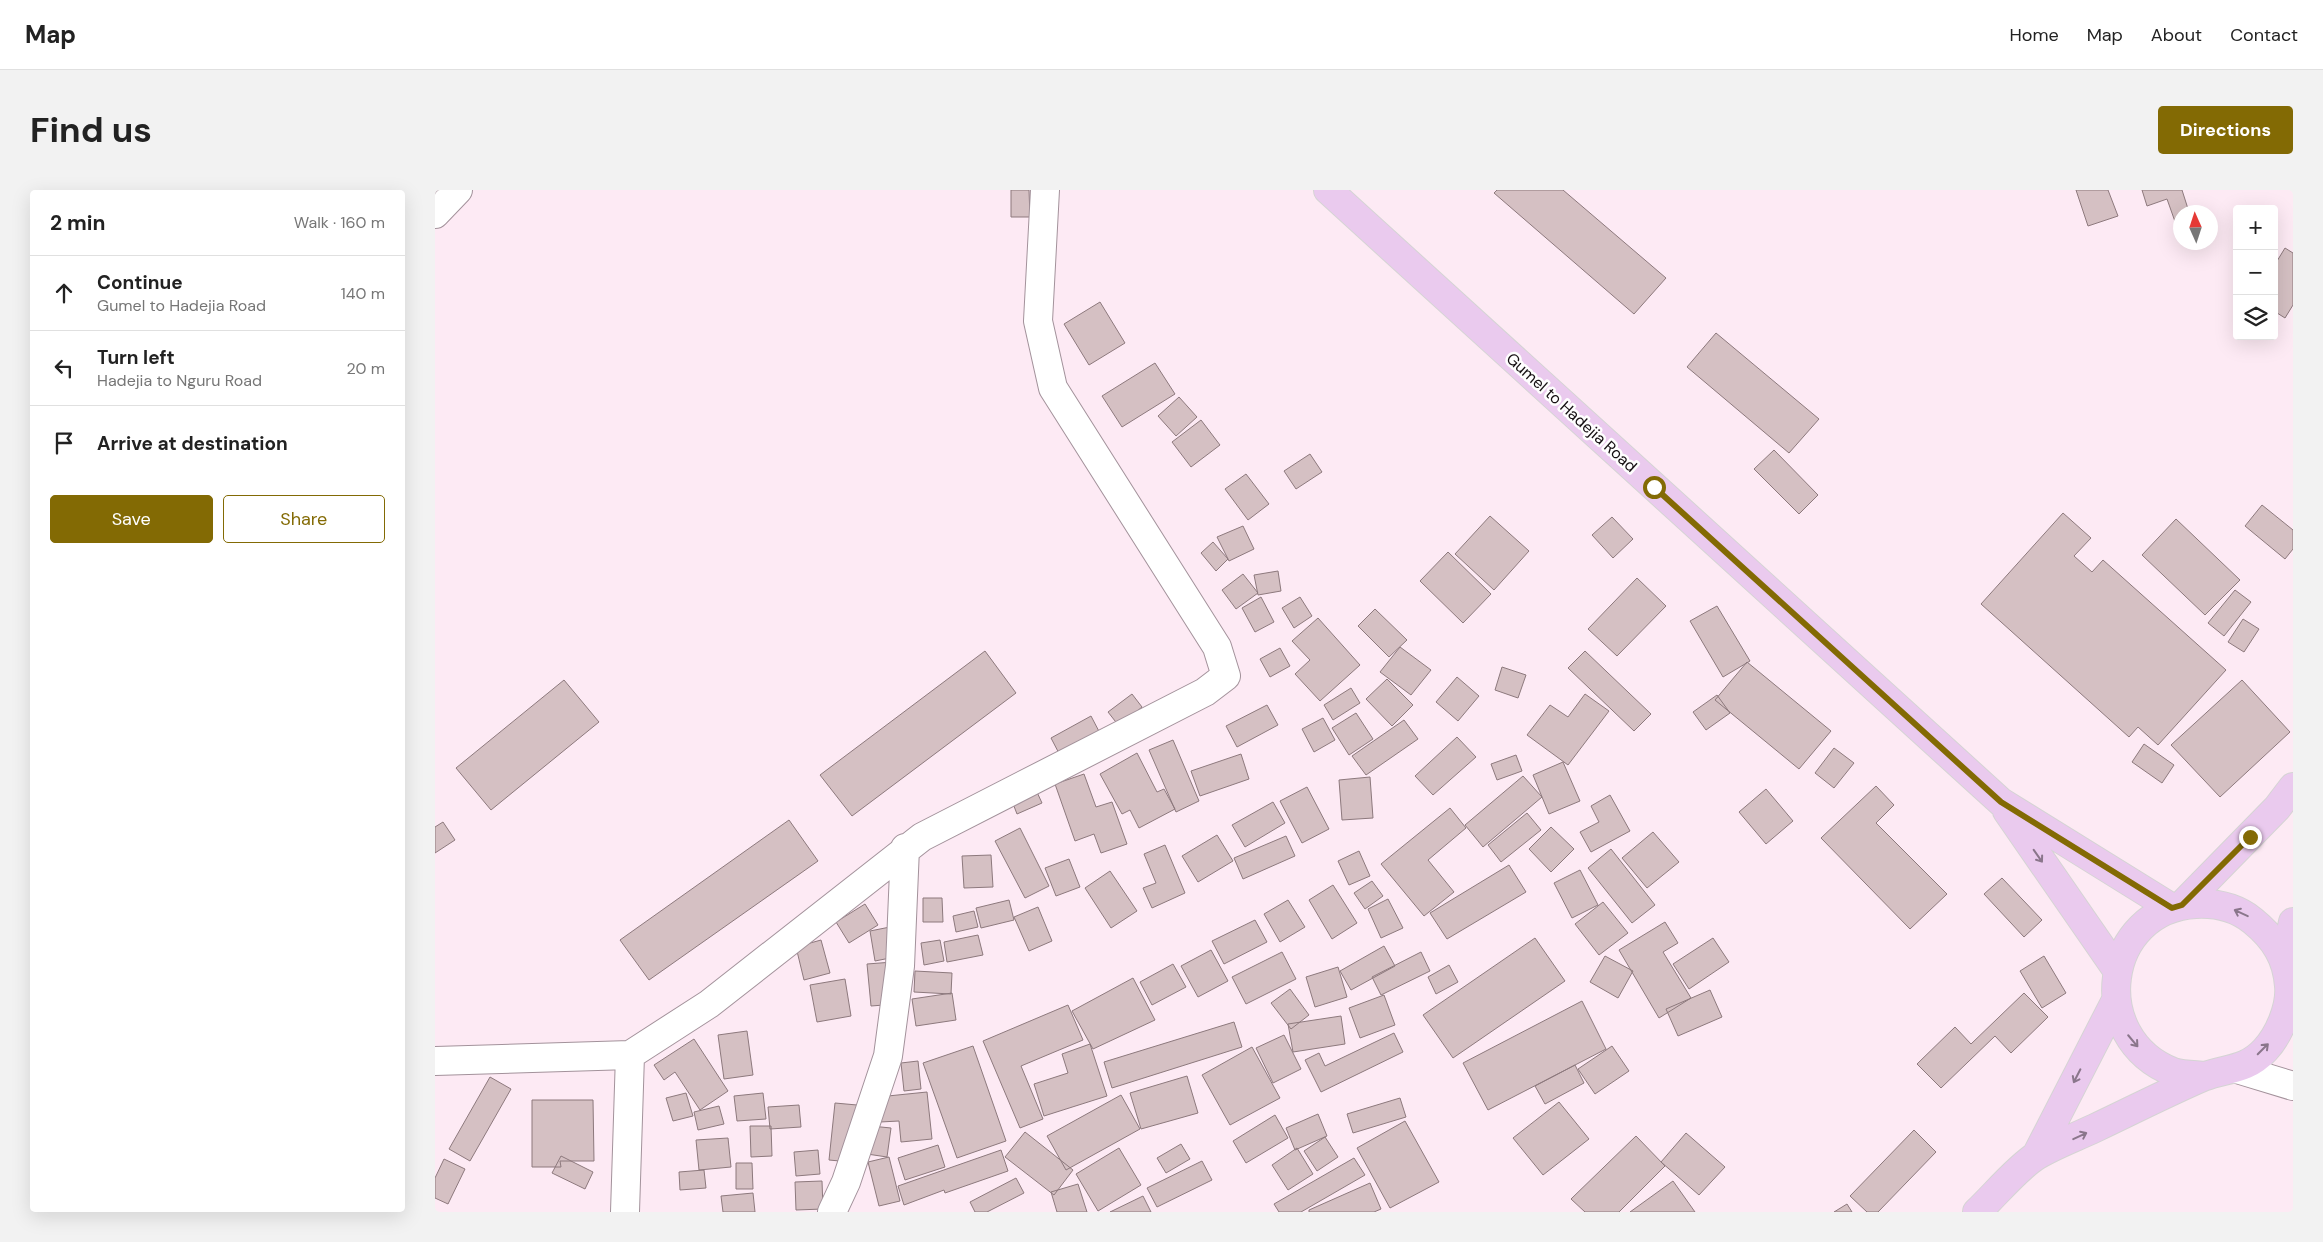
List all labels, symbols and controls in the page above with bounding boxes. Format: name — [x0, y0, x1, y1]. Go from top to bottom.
text: Map — [25, 19, 76, 50]
text: Home — [2009, 23, 2059, 47]
text: Map — [2087, 23, 2123, 47]
text: About — [2151, 23, 2202, 47]
text: Contact — [2230, 23, 2298, 47]
button: Directions — [2158, 106, 2293, 154]
text: Find us — [30, 107, 152, 153]
north arrow — [2173, 205, 2218, 250]
map controls — [2233, 205, 2278, 340]
button: + — [2233, 205, 2278, 250]
text: 2 min — [50, 209, 106, 237]
text: Walk · 160 m — [294, 212, 385, 233]
button: − — [2233, 250, 2278, 295]
text: Continue — [97, 270, 183, 295]
icon: ahead — [50, 279, 78, 307]
text: 140 m — [341, 283, 385, 304]
text: Gumel to Hadejia Road — [97, 295, 266, 316]
button: layers — [2233, 295, 2278, 340]
text: Turn left — [97, 345, 175, 370]
street label: Gumel to Hadejia Road — [1502, 348, 1641, 477]
icon: left — [50, 354, 78, 382]
text: 20 m — [346, 358, 385, 379]
text: Hadejia to Nguru Road — [97, 370, 262, 391]
icon: arrive — [50, 429, 78, 457]
text: Arrive at destination — [97, 431, 288, 456]
route start — [1643, 476, 1666, 499]
button: Save — [50, 495, 213, 543]
button: Share — [223, 495, 385, 543]
route end — [2239, 826, 2262, 849]
one-way arrow — [2033, 849, 2043, 863]
one-way arrow — [2234, 908, 2249, 918]
one-way arrow — [2127, 1034, 2138, 1047]
one-way arrow — [2257, 1043, 2270, 1055]
one-way arrow — [2072, 1068, 2081, 1083]
one-way arrow — [2072, 1130, 2087, 1140]

